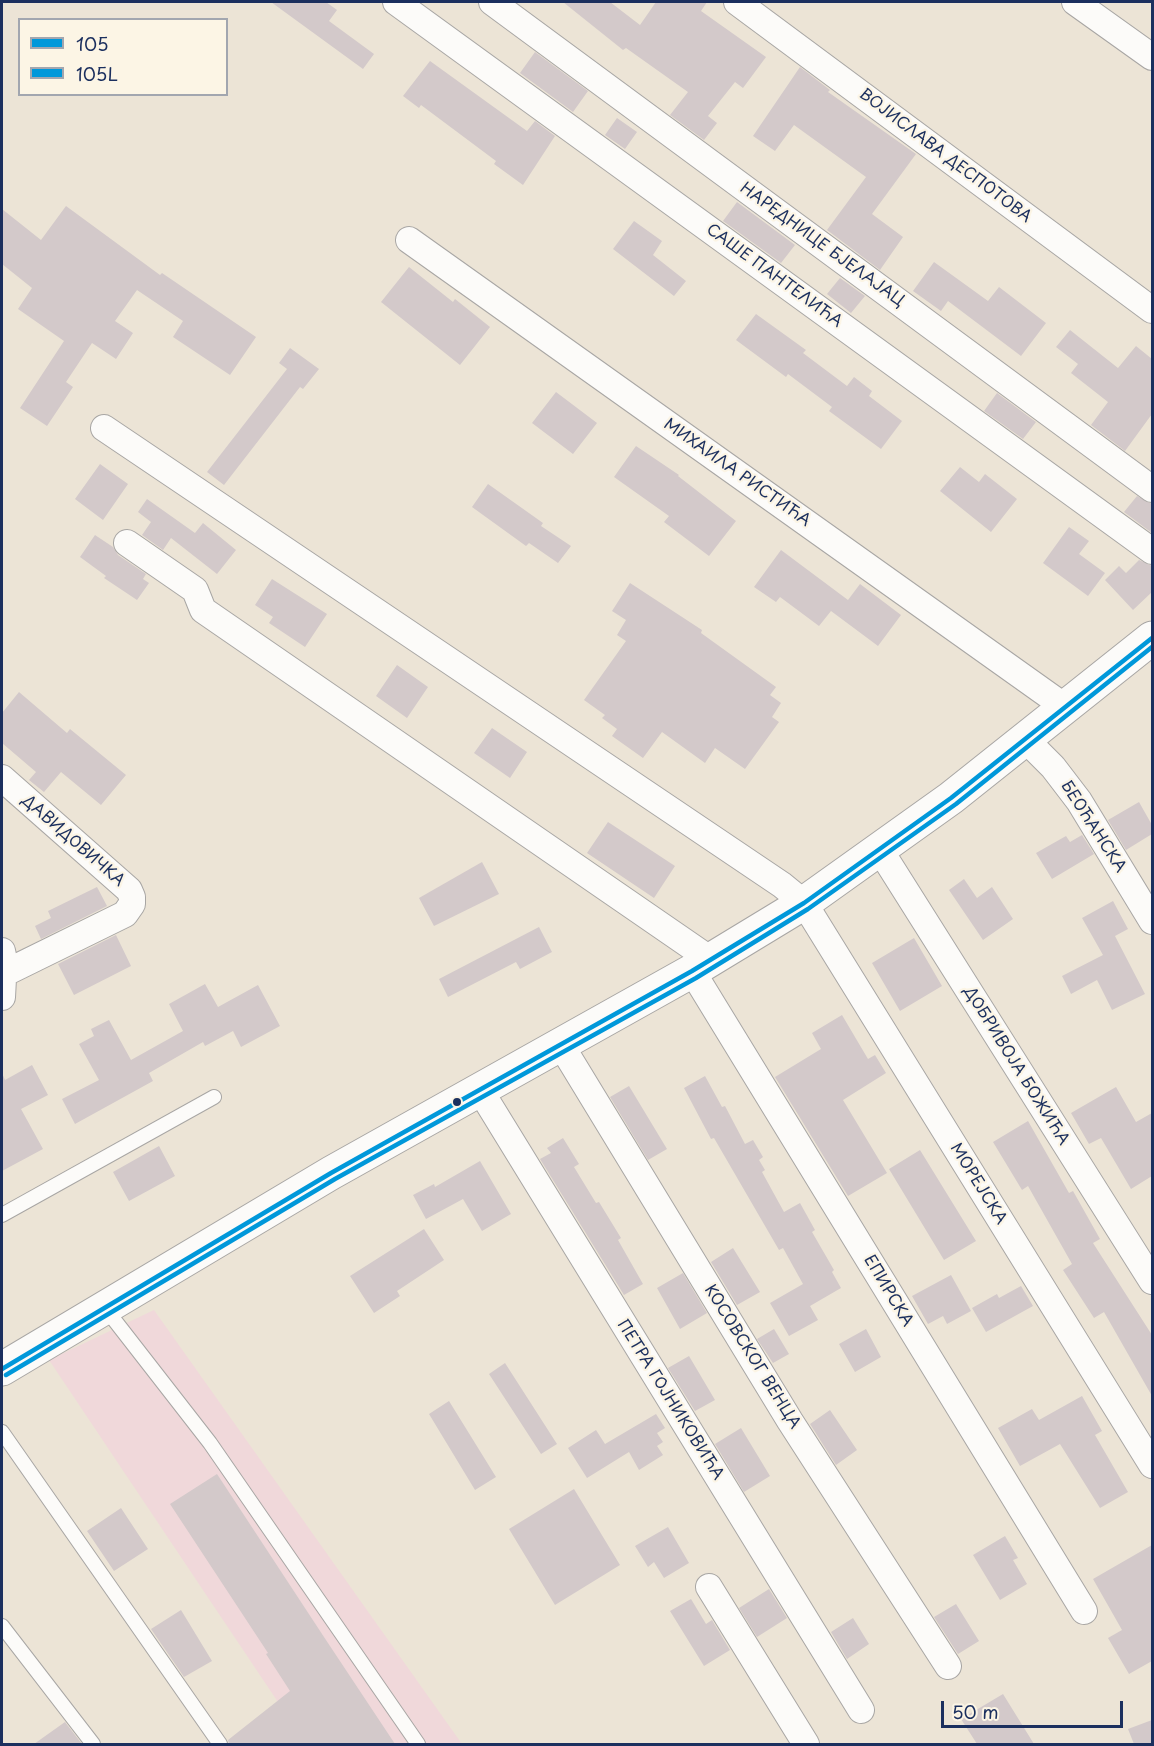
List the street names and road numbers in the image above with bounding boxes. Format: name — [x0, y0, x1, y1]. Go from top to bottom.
street label: ВОЈИСЛАВА ДЕСПОТОВА — [855, 85, 1035, 227]
street label: НАРЕДНИЦЕ БЈЕЛАЈАЦ — [736, 179, 908, 311]
street label: САШЕ ПАНТЕЛИЋА — [702, 220, 846, 332]
street label: МИХАИЛА РИСТИЋА — [660, 415, 814, 531]
street label: БЕОЋАНСКА — [1056, 778, 1130, 876]
street label: ДАВИДОВИЧКА — [18, 791, 128, 891]
street label: ДОБРИВОЈА БОЖИЋА — [959, 983, 1073, 1149]
street label: МОРЕЈСКА — [946, 1140, 1010, 1228]
street label: ЕПИРСКА — [859, 1252, 917, 1330]
street label: КОСОВСКОГ ВЕНЦА — [700, 1281, 804, 1433]
street label: ПЕТРА ГОЈНИКОВИЋА — [613, 1316, 727, 1484]

